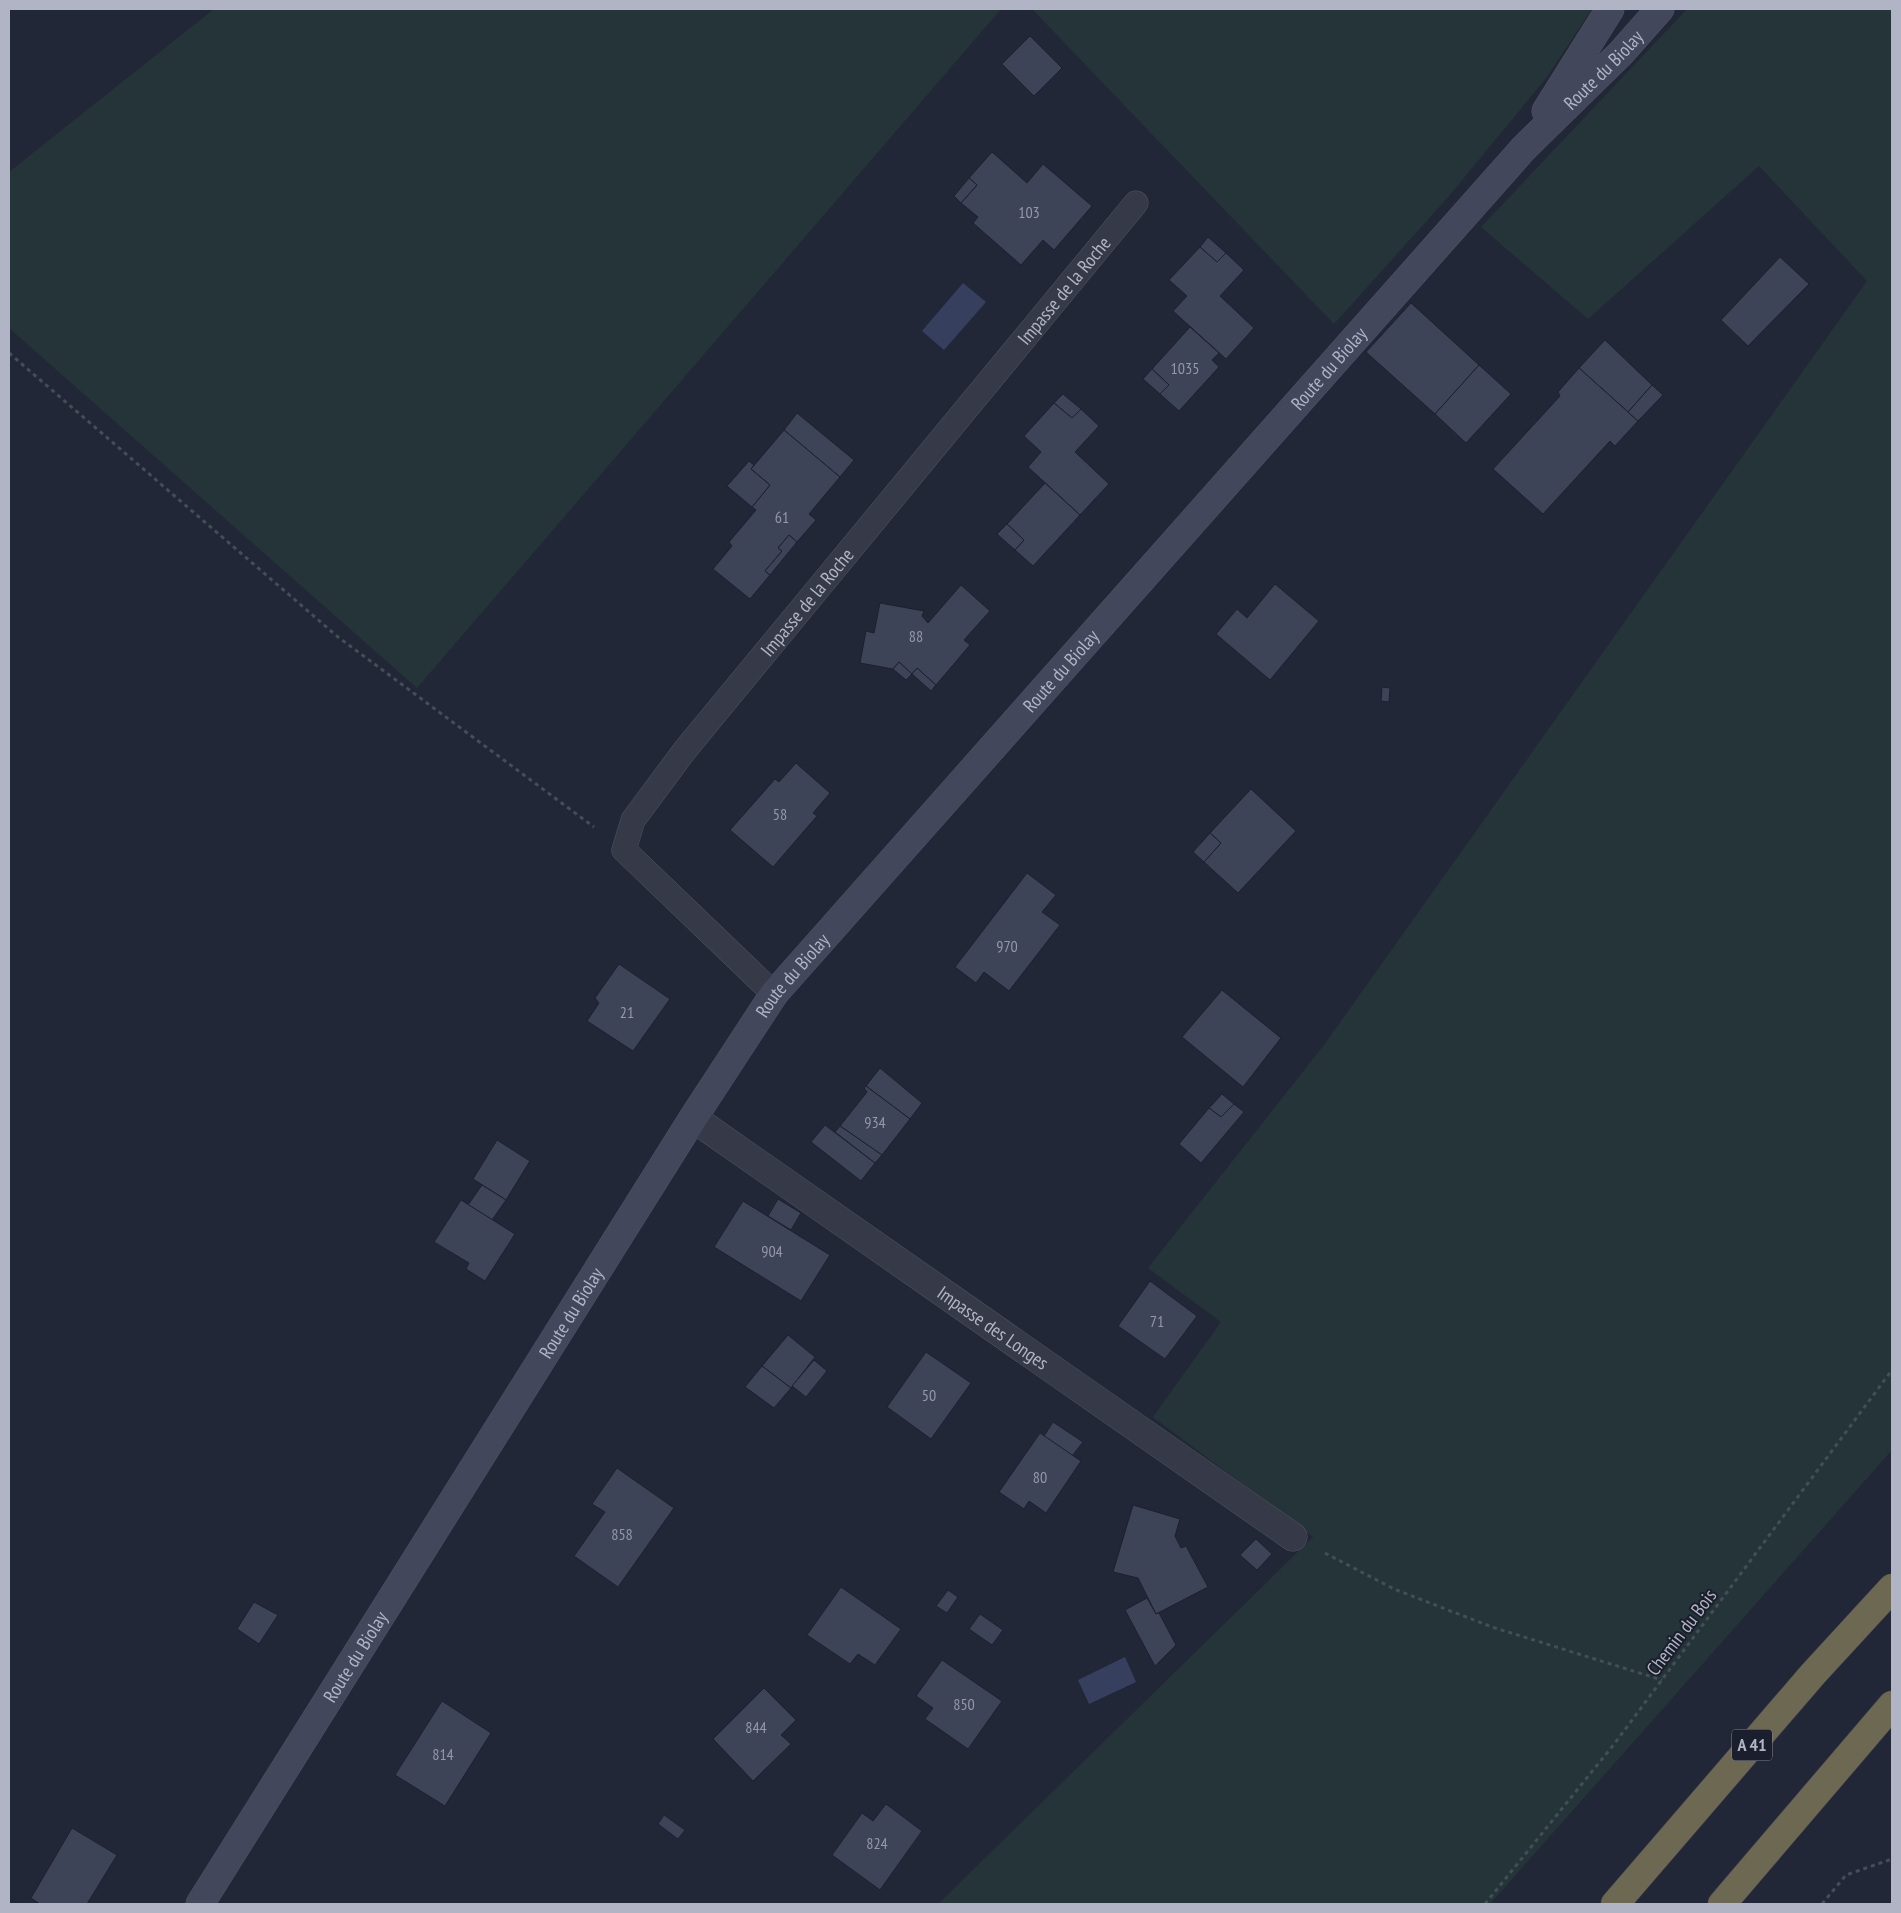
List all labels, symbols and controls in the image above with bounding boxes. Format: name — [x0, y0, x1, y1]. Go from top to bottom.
street label: Route du Biolay — [1559, 24, 1649, 115]
house number: 103 — [1018, 202, 1040, 222]
street label: Impasse de la Roche — [1012, 231, 1116, 350]
street label: Route du Biolay — [1285, 321, 1372, 415]
house number: 1035 — [1171, 358, 1199, 378]
house number: 61 — [775, 507, 789, 527]
street label: Impasse de la Roche — [755, 543, 859, 661]
street label: Route du Biolay — [1018, 624, 1104, 717]
house number: 88 — [909, 626, 923, 646]
house number: 58 — [773, 804, 787, 824]
street label: Route du Biolay — [750, 927, 835, 1022]
house number: 970 — [996, 936, 1018, 956]
house number: 21 — [620, 1002, 634, 1022]
house number: 934 — [864, 1112, 886, 1132]
house number: 904 — [761, 1241, 783, 1261]
street label: Route du Biolay — [533, 1262, 609, 1363]
street label: Impasse des Longes — [933, 1280, 1053, 1375]
house number: 71 — [1150, 1311, 1164, 1331]
house number: 50 — [922, 1385, 936, 1405]
house number: 80 — [1033, 1467, 1047, 1487]
house number: 858 — [611, 1524, 633, 1544]
street label: Chemin du Bois — [1641, 1584, 1721, 1680]
street label: Route du Biolay — [318, 1606, 393, 1707]
house number: 850 — [953, 1694, 975, 1714]
house number: 844 — [745, 1717, 767, 1737]
road number: A 41 — [1732, 1730, 1772, 1760]
house number: 814 — [432, 1744, 454, 1764]
house number: 824 — [866, 1833, 888, 1853]

